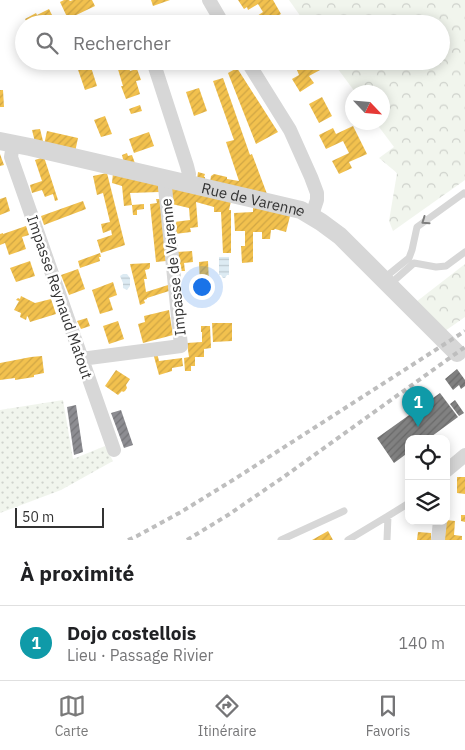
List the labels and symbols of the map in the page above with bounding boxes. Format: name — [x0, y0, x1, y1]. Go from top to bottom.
north arrow — [345, 85, 390, 130]
street label: Rue de Varenne — [200, 178, 310, 220]
street label: Impasse de Varenne — [156, 197, 190, 337]
street label: Impasse Reynaud Matout — [23, 213, 97, 381]
one-way arrow — [421, 215, 431, 224]
your location — [189, 274, 215, 300]
pin: 1 — [402, 386, 434, 427]
scale bar — [15, 505, 104, 528]

